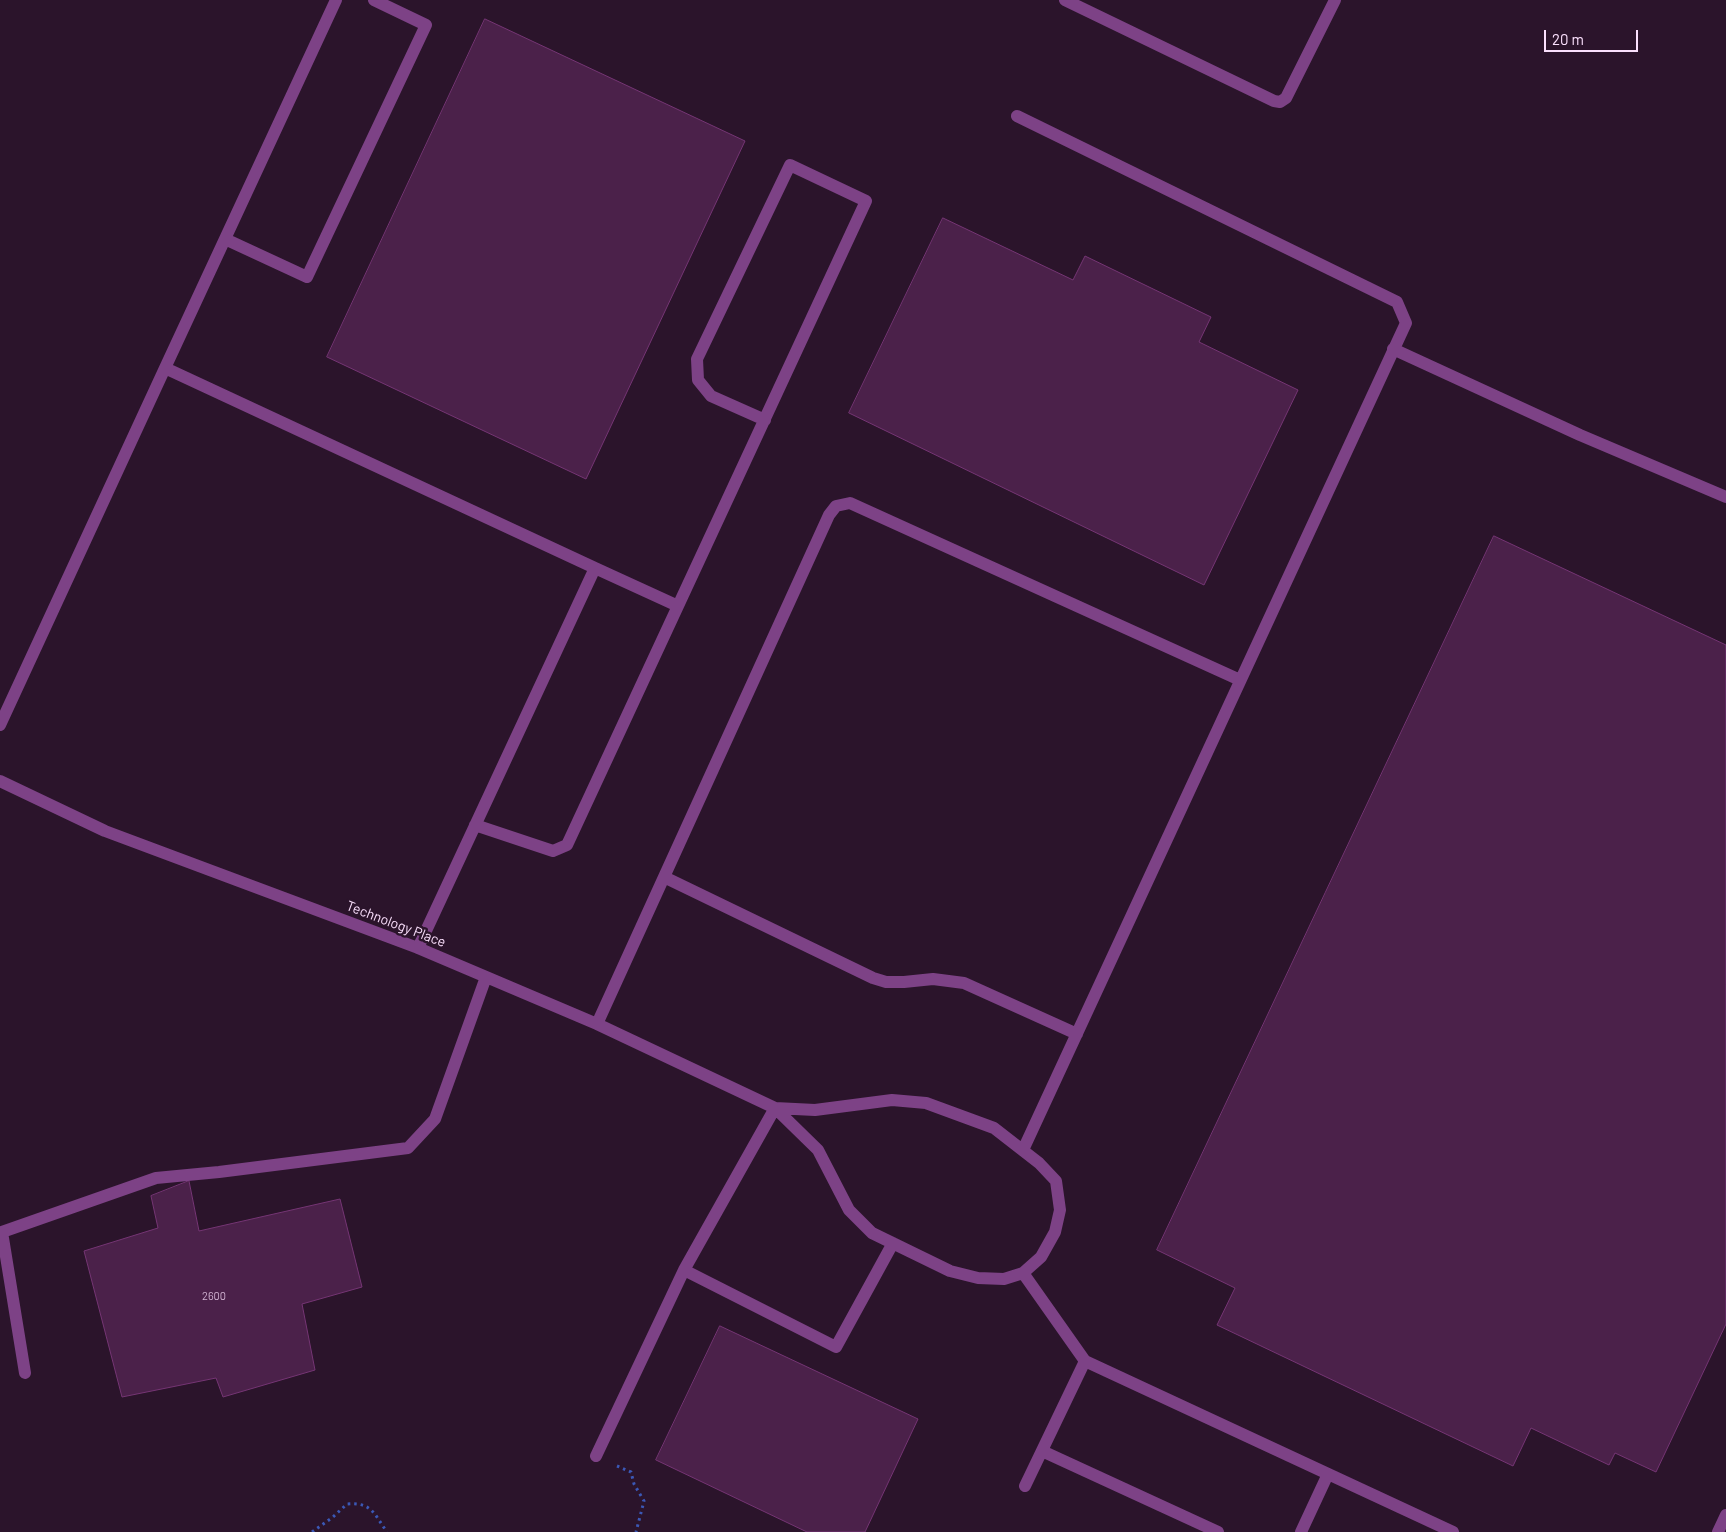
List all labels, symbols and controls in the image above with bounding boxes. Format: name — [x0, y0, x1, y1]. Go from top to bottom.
scale bar — [1546, 20, 1640, 52]
text: 20 m — [1552, 30, 1584, 48]
street label: Technology Place — [344, 897, 448, 951]
house number: 2600 — [202, 1289, 226, 1303]

